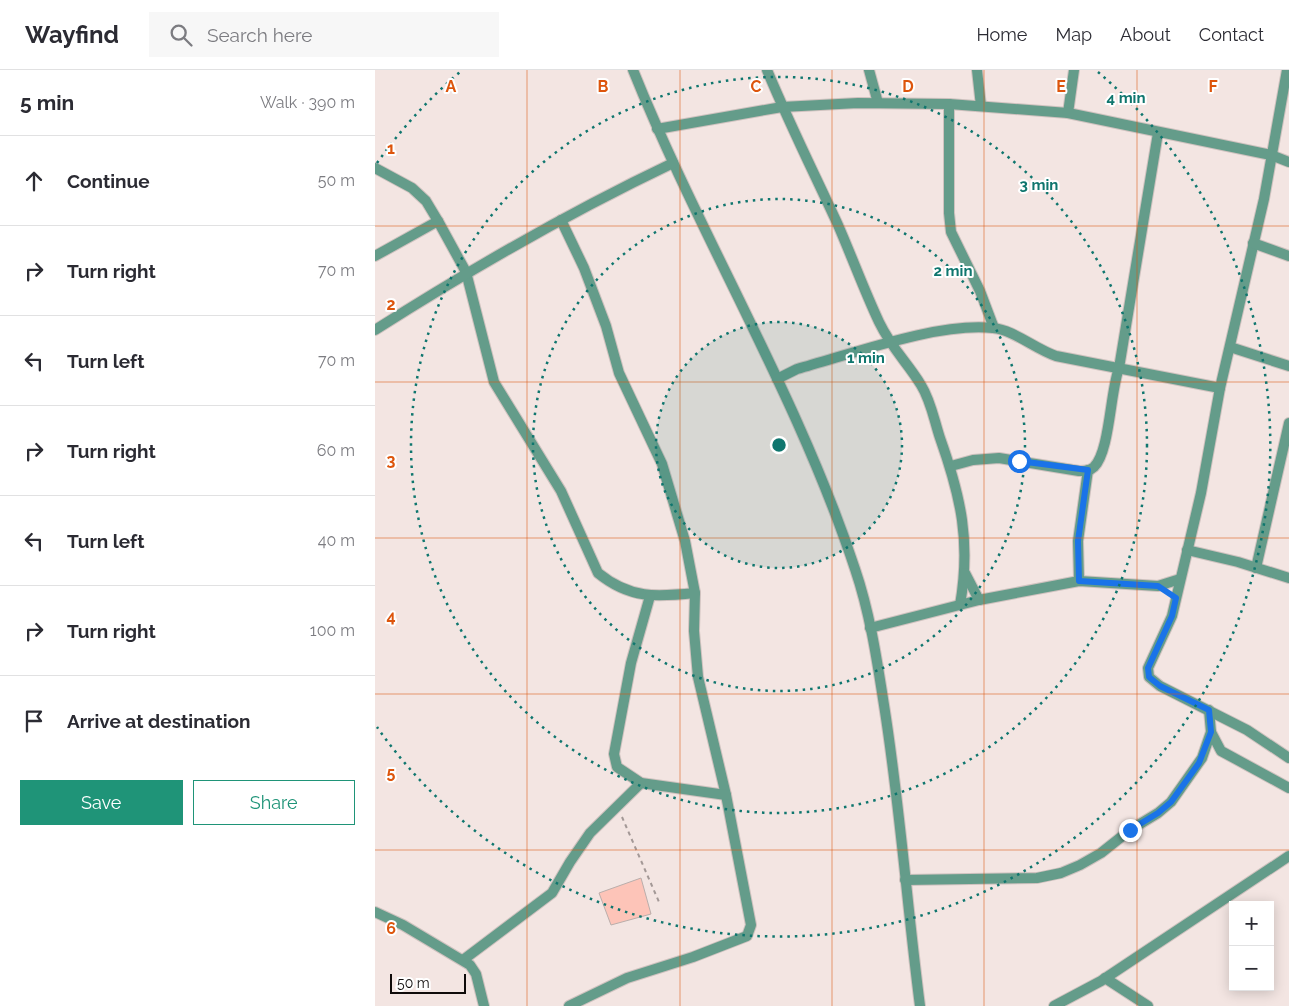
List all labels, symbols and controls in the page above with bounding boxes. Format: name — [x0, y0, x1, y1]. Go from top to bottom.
search box — [149, 12, 499, 57]
text: Wayfind — [25, 20, 119, 49]
icon: search — [167, 21, 195, 49]
text: Search here — [207, 24, 312, 46]
text: Home — [976, 24, 1027, 45]
text: Map — [1055, 24, 1092, 45]
text: About — [1120, 24, 1171, 45]
text: Contact — [1199, 24, 1264, 45]
text: A — [446, 77, 457, 96]
text: B — [598, 77, 609, 96]
text: C — [751, 77, 762, 96]
text: D — [902, 77, 914, 96]
text: E — [1056, 77, 1066, 96]
text: F — [1208, 77, 1218, 96]
text: 4 min — [1106, 89, 1146, 107]
text: 5 min — [20, 90, 74, 115]
text: Walk · 390 m — [260, 93, 355, 112]
text: 1 — [387, 139, 395, 158]
icon: ahead — [20, 167, 48, 195]
text: Continue — [67, 170, 150, 192]
text: 50 m — [318, 171, 355, 190]
text: 3 min — [1020, 176, 1058, 194]
icon: right — [20, 257, 48, 285]
text: Turn right — [67, 260, 156, 282]
text: 70 m — [318, 261, 355, 280]
text: 2 min — [934, 262, 972, 280]
text: 2 — [386, 295, 396, 314]
icon: left — [20, 347, 48, 375]
text: 1 min — [847, 349, 885, 367]
text: Turn left — [67, 350, 144, 372]
text: 70 m — [318, 351, 355, 370]
centre of rings — [770, 436, 788, 454]
icon: right — [20, 437, 48, 465]
text: Turn right — [67, 440, 156, 462]
text: 60 m — [317, 441, 355, 460]
route start — [1008, 450, 1031, 473]
text: 3 — [387, 451, 396, 470]
icon: left — [20, 527, 48, 555]
text: Turn left — [67, 530, 144, 552]
text: 40 m — [318, 531, 355, 550]
text: 4 — [386, 607, 396, 626]
icon: right — [20, 617, 48, 645]
text: Turn right — [67, 620, 156, 642]
text: 100 m — [310, 621, 355, 640]
icon: arrive — [20, 707, 48, 735]
text: Arrive at destination — [67, 710, 251, 732]
text: 5 — [387, 763, 396, 782]
button: Save — [20, 780, 183, 825]
button: Share — [193, 780, 355, 825]
route end — [1119, 819, 1142, 842]
map controls — [1229, 901, 1274, 991]
button: + — [1229, 901, 1274, 946]
text: 6 — [386, 919, 396, 938]
button: − — [1229, 946, 1274, 991]
scale bar — [390, 971, 466, 994]
text: 50 m — [397, 975, 430, 991]

